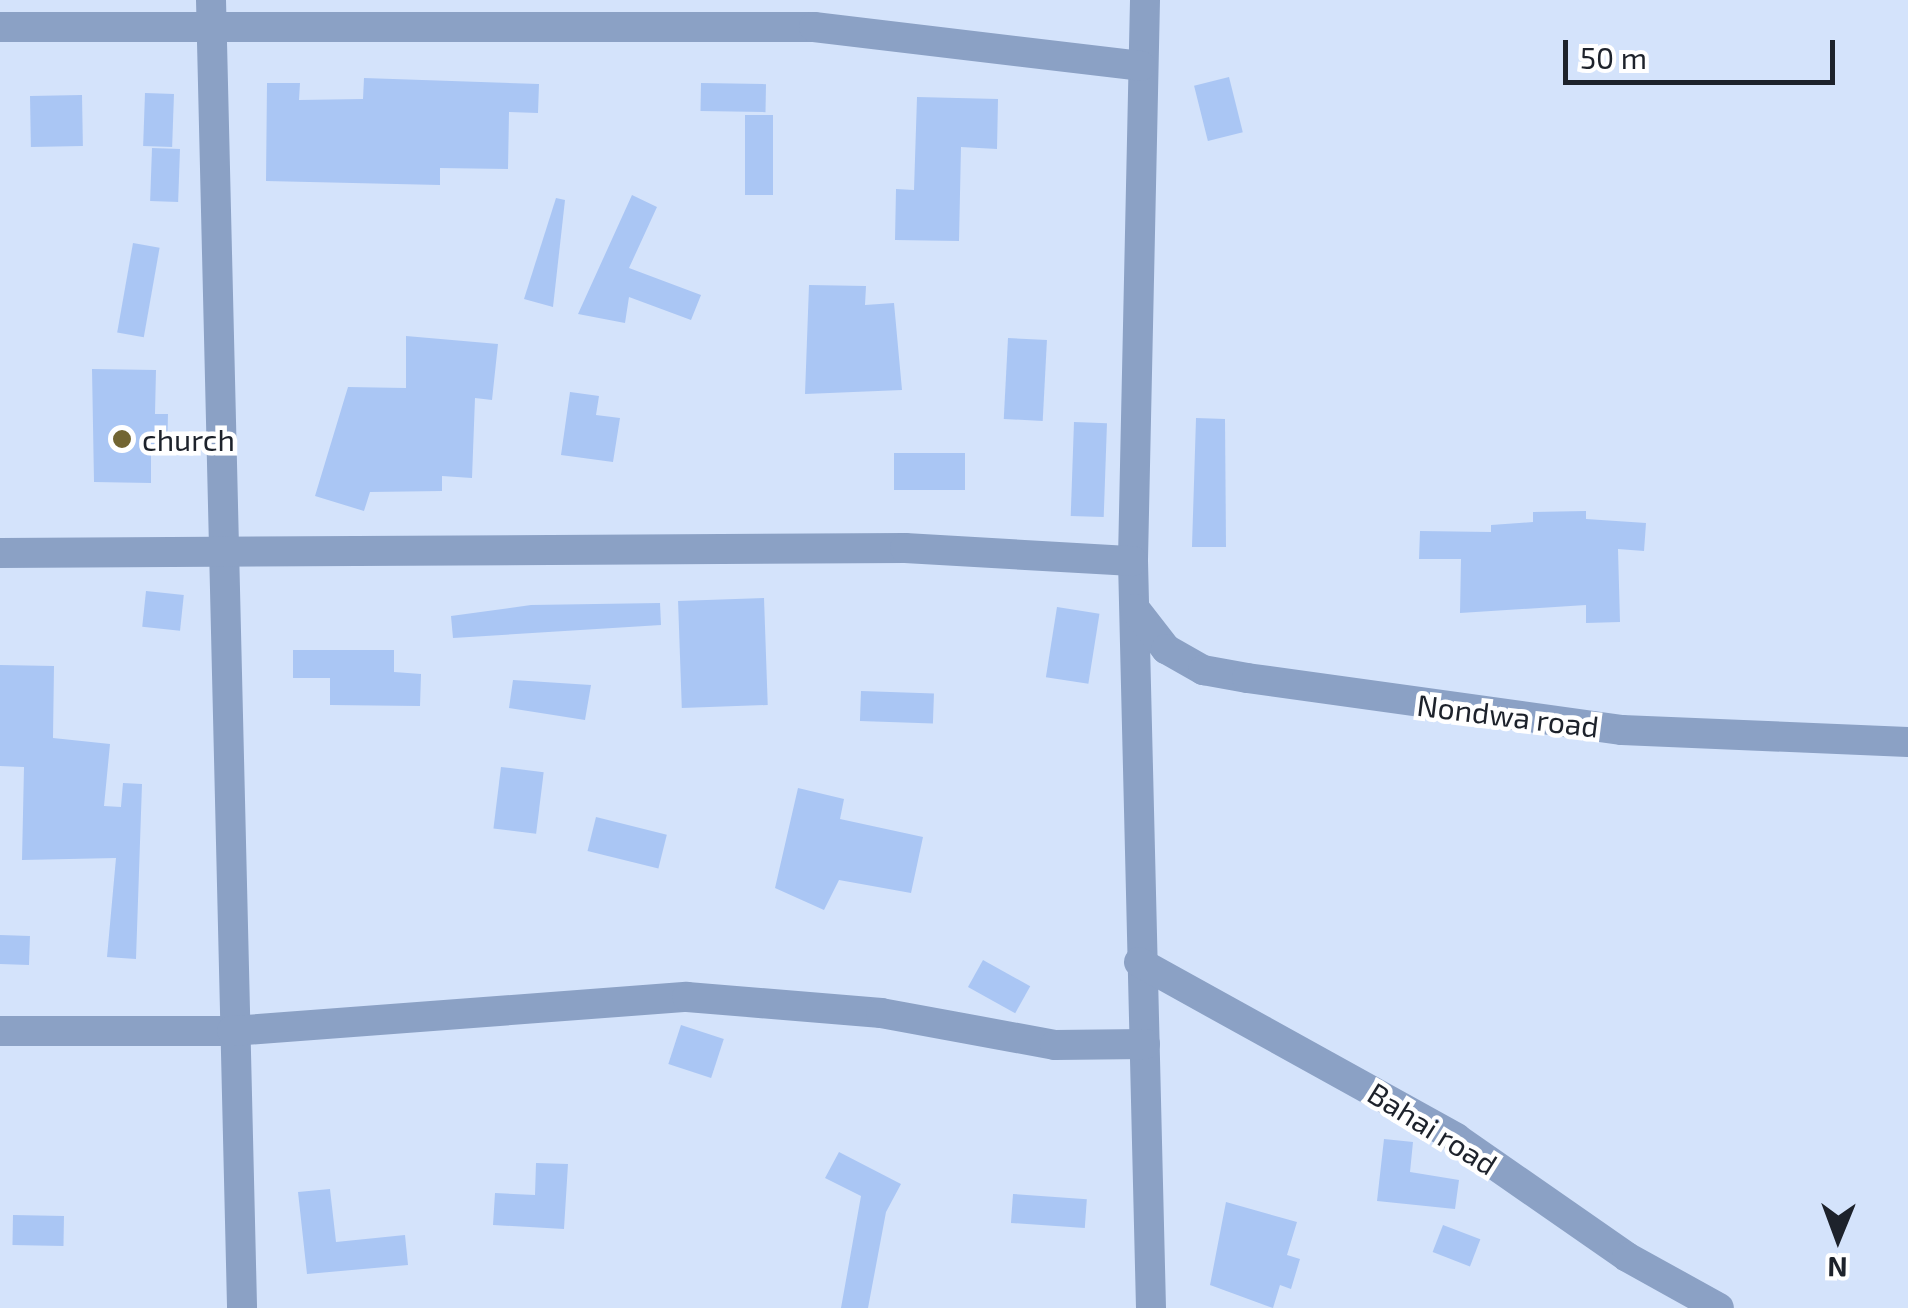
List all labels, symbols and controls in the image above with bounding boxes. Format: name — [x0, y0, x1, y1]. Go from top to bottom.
scale bar — [1568, 20, 1840, 82]
text: 50 m — [1580, 39, 1647, 75]
place label: church — [142, 421, 235, 457]
marker: church — [111, 428, 133, 450]
street label: Nondwa road — [1415, 686, 1601, 744]
street label: Bahai road — [1362, 1074, 1504, 1182]
north arrow — [1788, 1188, 1888, 1288]
text: N — [1827, 1251, 1848, 1285]

